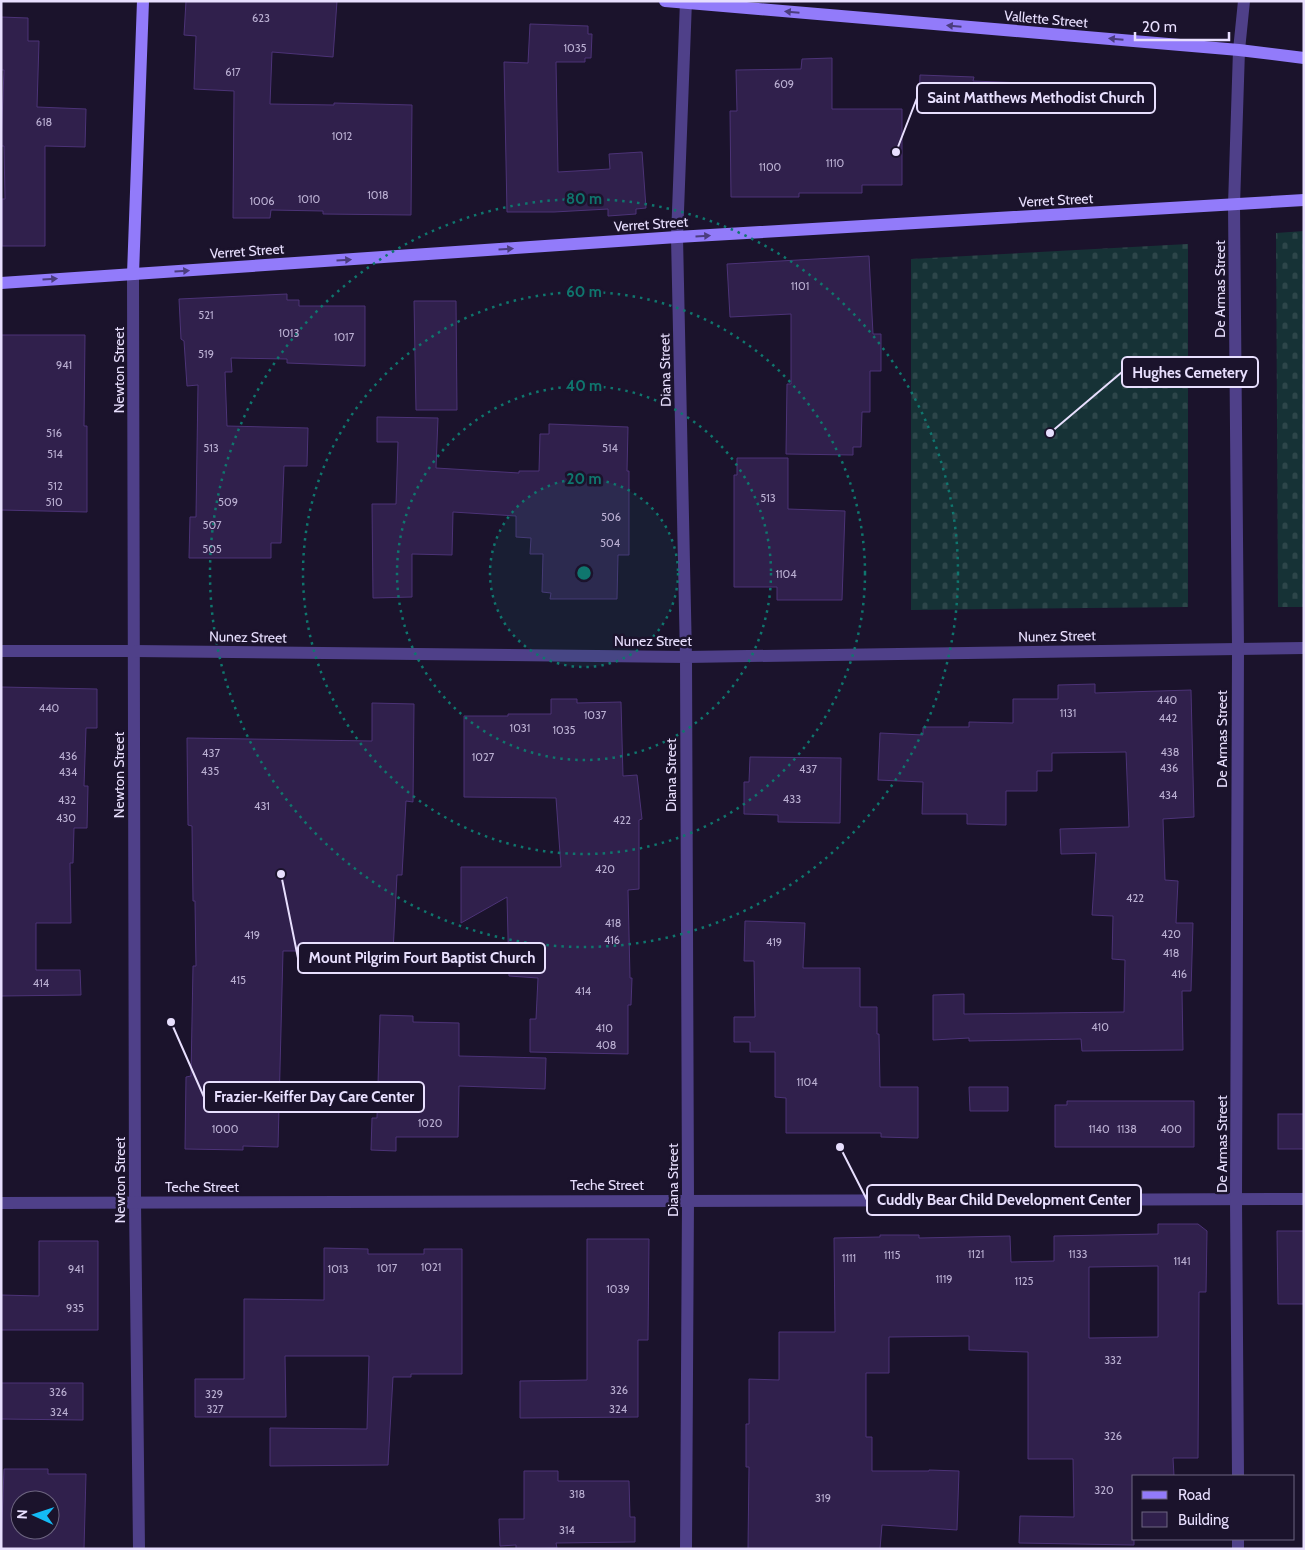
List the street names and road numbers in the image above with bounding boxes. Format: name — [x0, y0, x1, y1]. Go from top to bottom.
street label: Vallette Street — [1003, 6, 1089, 32]
street label: Verret Street — [1018, 189, 1094, 211]
street label: Verret Street — [613, 212, 689, 236]
street label: Verret Street — [209, 239, 285, 263]
street label: De Armas Street — [1211, 240, 1229, 338]
street label: Newton Street — [110, 327, 128, 413]
street label: Diana Street — [655, 333, 675, 407]
street label: Nunez Street — [1018, 626, 1096, 646]
street label: Nunez Street — [209, 627, 287, 647]
street label: Nunez Street — [614, 632, 692, 650]
street label: De Armas Street — [1213, 690, 1231, 788]
street label: Newton Street — [110, 732, 128, 818]
street label: Diana Street — [662, 738, 680, 812]
street label: De Armas Street — [1213, 1095, 1231, 1193]
street label: Newton Street — [111, 1137, 129, 1223]
street label: Diana Street — [664, 1143, 682, 1217]
street label: Teche Street — [570, 1176, 644, 1194]
street label: Teche Street — [165, 1178, 239, 1196]

